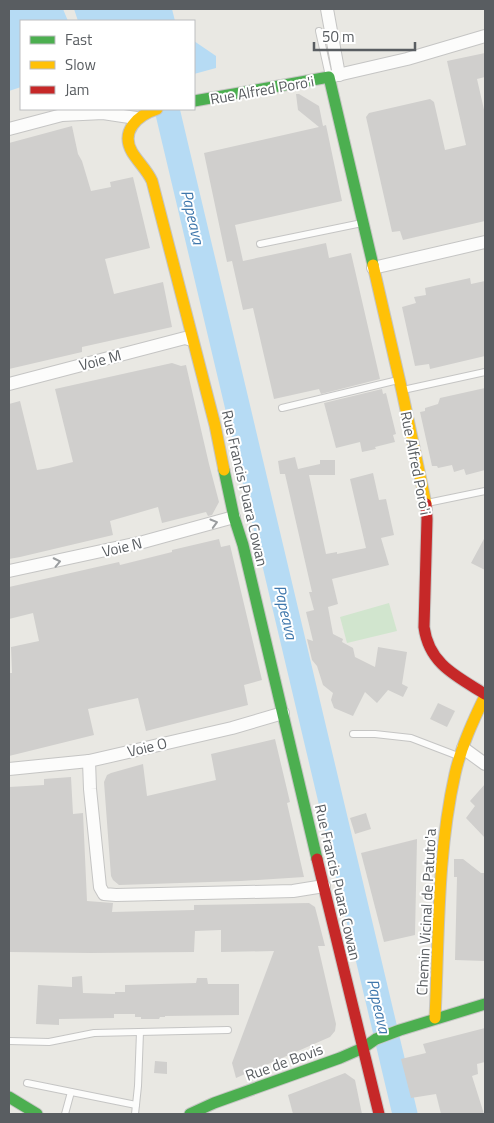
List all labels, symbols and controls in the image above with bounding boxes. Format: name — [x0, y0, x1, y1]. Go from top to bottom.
legend — [20, 20, 195, 110]
scale bar — [314, 20, 415, 52]
text: 50 m — [322, 25, 355, 48]
text: Fast — [65, 28, 93, 51]
text: Slow — [65, 53, 96, 76]
street label: Rue Alfred Poro'i — [208, 70, 316, 110]
text: Jam — [65, 78, 89, 101]
water label: Papeava — [175, 187, 211, 248]
street label: Voie M — [76, 343, 124, 377]
street label: Rue Francis Puara Cowan — [216, 408, 274, 568]
street label: Rue Alfred Poro'i — [395, 409, 437, 517]
one-way arrow — [210, 518, 218, 528]
street label: Voie N — [100, 531, 144, 563]
one-way arrow — [52, 557, 61, 568]
water label: Papeava — [268, 582, 304, 643]
street label: Voie O — [125, 731, 169, 763]
street label: Rue Francis Puara Cowan — [309, 802, 367, 962]
street label: Chemin Vicinal de Patuto'a — [410, 827, 442, 996]
water label: Papeava — [361, 976, 397, 1037]
street label: Rue de Bovis — [242, 1037, 326, 1087]

